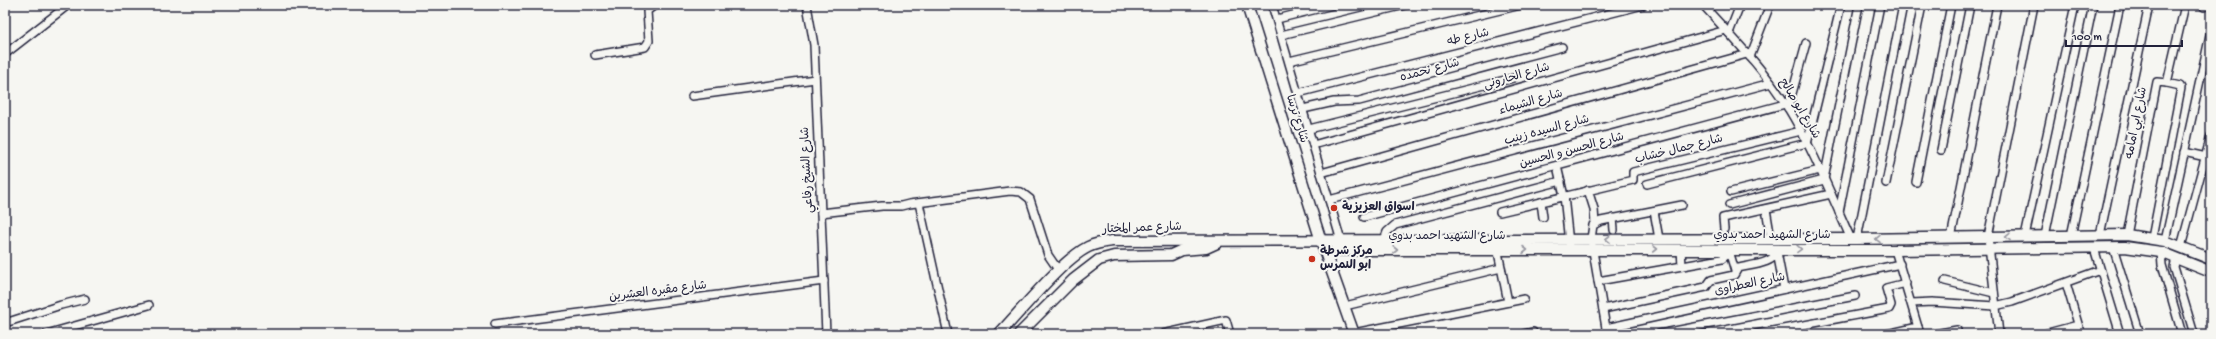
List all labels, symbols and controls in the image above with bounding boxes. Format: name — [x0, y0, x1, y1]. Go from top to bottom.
scale bar — [2066, 22, 2182, 48]
street label: شارع طه — [1445, 26, 1491, 50]
text: 100 m — [2071, 31, 2102, 45]
street label: شارع نحمده — [1399, 56, 1461, 86]
street label: شارع الحارونى — [1482, 61, 1552, 93]
street label: شارع ابو صالح — [1776, 76, 1822, 142]
street label: شارع ابي امامه — [2123, 86, 2153, 161]
street label: شارع الشيماء — [1497, 87, 1565, 119]
street label: شارع ترسا — [1282, 93, 1310, 145]
street label: شارع السيده زينب — [1503, 113, 1591, 149]
street label: شارع الشيخ رفاعي — [798, 126, 819, 214]
street label: شارع الحسن و الحسين — [1518, 130, 1626, 172]
street label: شارع جمال خشاب — [1633, 131, 1725, 168]
place label: اسواق العزيزية — [1342, 200, 1415, 215]
marker: اسواق العزيزية — [1329, 203, 1339, 213]
street label: شارع عمر المختار — [1101, 220, 1182, 237]
street label: شارع الشهيد احمد بدوي — [1713, 229, 1831, 243]
street label: شارع الشهيد احمد بدوي — [1388, 230, 1506, 244]
one-way arrow — [2005, 233, 2011, 241]
one-way arrow — [1605, 235, 1611, 243]
one-way arrow — [1875, 235, 1881, 243]
place label: مركز شرطة ابو النمرس — [1320, 244, 1373, 273]
one-way arrow — [1652, 245, 1658, 253]
one-way arrow — [1796, 245, 1802, 253]
one-way arrow — [1392, 246, 1398, 254]
one-way arrow — [1522, 246, 1528, 254]
marker: مركز شرطة ابو النمرس — [1307, 254, 1317, 264]
street label: شارع العطراوى — [1713, 271, 1787, 299]
street label: شارع مقبره العشرين — [608, 279, 708, 305]

